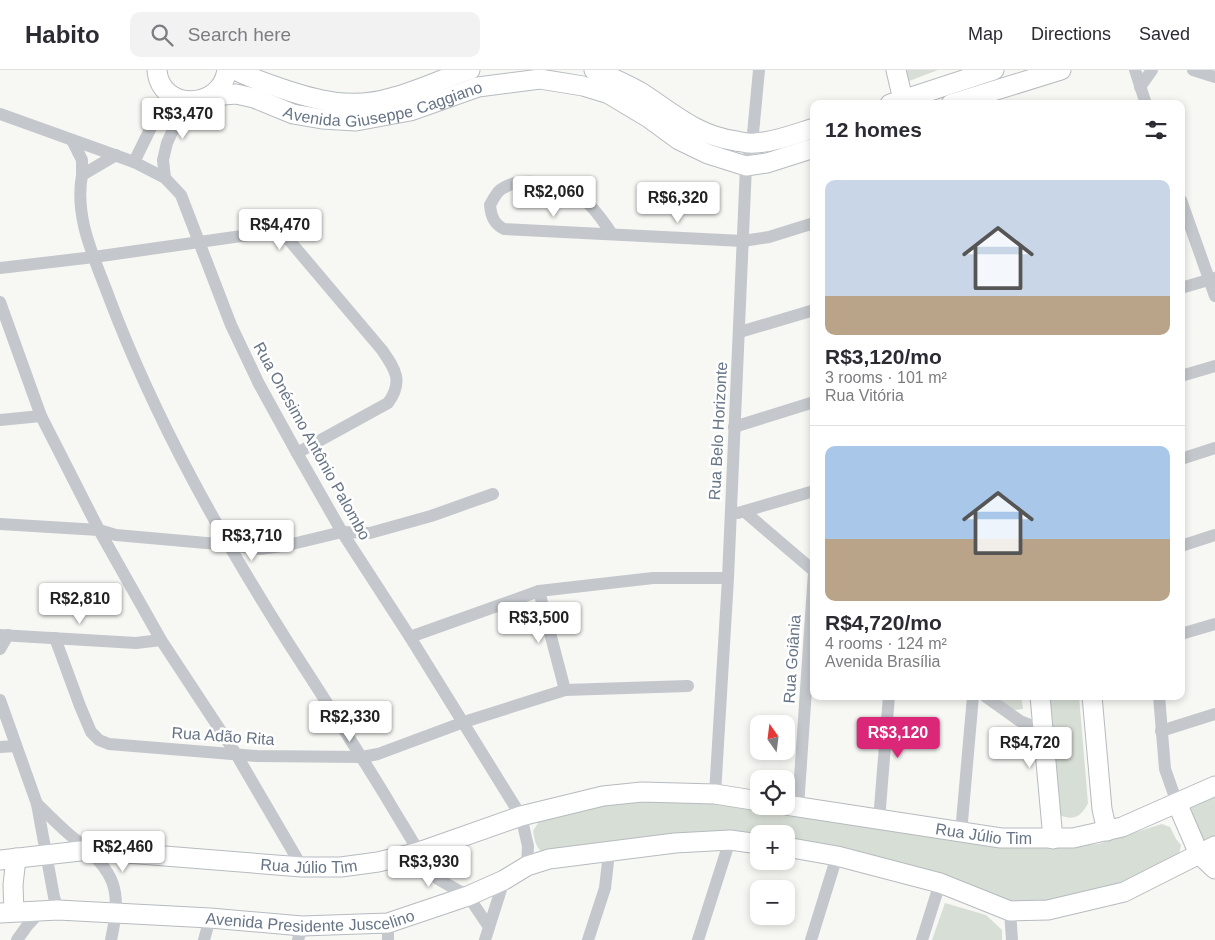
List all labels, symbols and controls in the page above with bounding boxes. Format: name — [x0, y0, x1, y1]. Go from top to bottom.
search box — [130, 12, 480, 57]
text: Habito — [25, 21, 100, 48]
icon: search — [148, 21, 176, 49]
text: Search here — [188, 24, 291, 45]
text: Map — [968, 24, 1003, 44]
text: Directions — [1031, 24, 1111, 44]
text: Saved — [1139, 24, 1190, 44]
street label: Avenida Giuseppe Caggiano — [281, 78, 484, 130]
pin: R$3,470 — [137, 98, 229, 140]
text: R$3,470 — [153, 105, 213, 122]
icon: filters — [1142, 116, 1170, 144]
text: 12 homes — [825, 118, 922, 141]
pin: R$2,060 — [508, 176, 600, 218]
pin: R$6,320 — [632, 182, 724, 224]
text: R$2,060 — [524, 183, 584, 200]
text: R$6,320 — [648, 189, 708, 206]
pin: R$4,470 — [234, 208, 326, 251]
icon: home — [953, 213, 1043, 303]
text: R$4,470 — [250, 216, 310, 233]
street label: Rua Onésimo Antônio Palombo — [250, 339, 374, 543]
text: R$3,120/mo — [825, 345, 942, 368]
street label: Rua Belo Horizonte — [706, 361, 730, 501]
text: 3 rooms · 101 m² — [825, 369, 947, 386]
text: Rua Vitória — [825, 387, 904, 404]
icon: home — [953, 478, 1043, 568]
pin: R$3,710 — [206, 520, 298, 562]
text: R$3,710 — [222, 527, 282, 544]
pin: R$2,810 — [34, 582, 126, 625]
text: R$2,810 — [50, 590, 110, 607]
pin: R$3,500 — [493, 602, 585, 644]
text: R$3,500 — [509, 609, 569, 626]
text: R$4,720/mo — [825, 611, 942, 634]
street label: Rua Goiânia — [780, 614, 804, 704]
text: 4 rooms · 124 m² — [825, 635, 947, 652]
text: Avenida Brasília — [825, 653, 940, 670]
pin: R$2,330 — [304, 700, 396, 743]
text: R$2,330 — [320, 708, 380, 725]
north arrow — [750, 715, 795, 760]
map controls — [750, 715, 795, 925]
pin: R$3,120 — [852, 716, 944, 759]
street label: Rua Adão Rita — [171, 724, 275, 748]
text: R$3,120 — [868, 724, 928, 741]
pin: R$4,720 — [984, 726, 1076, 769]
text: R$4,720 — [1000, 734, 1060, 751]
button: locate — [750, 770, 795, 815]
street label: Rua Júlio Tim — [934, 820, 1032, 847]
button: + — [750, 825, 795, 870]
pin: R$2,460 — [77, 830, 169, 873]
text: R$2,460 — [93, 838, 153, 855]
pin: R$3,930 — [383, 846, 475, 888]
text: R$3,930 — [399, 853, 459, 870]
street label: Rua Júlio Tim — [260, 855, 358, 876]
button: − — [750, 880, 795, 925]
street label: Avenida Presidente Juscelino — [205, 906, 417, 935]

